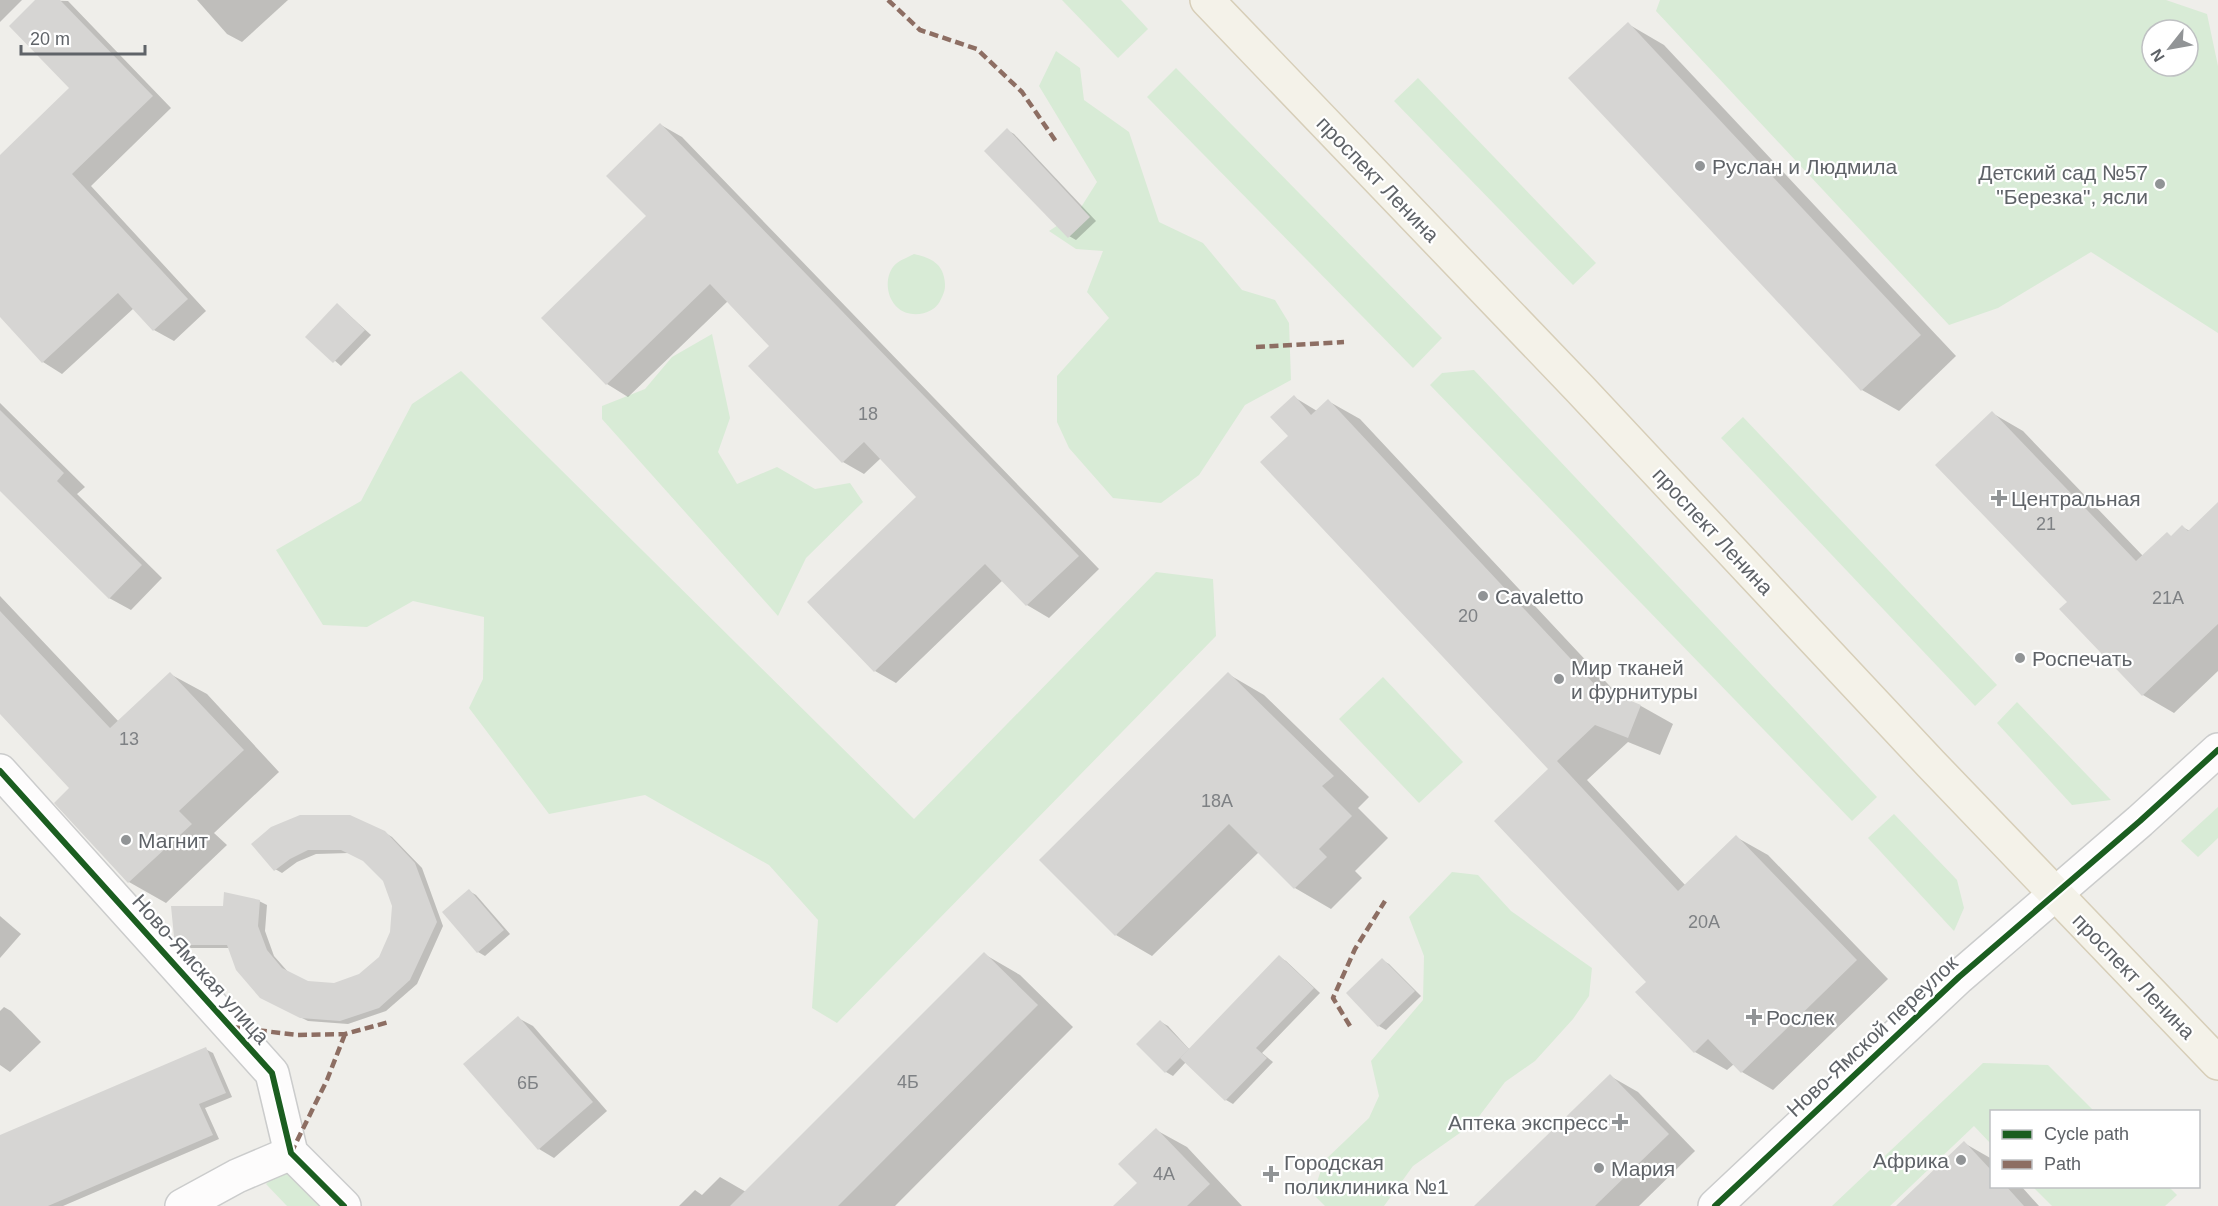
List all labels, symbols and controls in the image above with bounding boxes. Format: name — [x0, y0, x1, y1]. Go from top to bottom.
scale bar — [21, 18, 146, 56]
north arrow — [2140, 18, 2200, 78]
text: 20 m — [30, 29, 70, 49]
text: N — [2147, 46, 2168, 65]
street label: проспект Ленина — [1312, 112, 1444, 247]
place label: Руслан и Людмила — [1712, 155, 1897, 178]
marker: Руслан и Людмила — [1693, 159, 1707, 173]
place label: Детский сад №57 "Березка", ясли — [1978, 161, 2148, 208]
marker: Детский сад №57 "Березка", ясли — [2153, 177, 2167, 191]
house number: 18 — [858, 404, 878, 424]
street label: проспект Ленина — [1648, 463, 1778, 599]
place label: Центральная — [2011, 487, 2141, 510]
marker: Центральная — [1992, 491, 2006, 505]
house number: 21 — [2036, 514, 2056, 534]
place label: Cavaletto — [1495, 585, 1584, 608]
house number: 21А — [2152, 588, 2184, 608]
marker: Cavaletto — [1476, 589, 1490, 603]
house number: 20 — [1458, 606, 1478, 626]
place label: Роспечать — [2032, 647, 2132, 670]
marker: Роспечать — [2013, 651, 2027, 665]
place label: Мир тканей и фурнитуры — [1571, 656, 1698, 703]
marker: Мир тканей и фурнитуры — [1552, 672, 1566, 686]
house number: 13 — [119, 729, 139, 749]
house number: 18А — [1201, 791, 1233, 811]
place label: Магнит — [138, 829, 208, 852]
marker: Магнит — [119, 833, 133, 847]
street label: Ново-Ямская улица — [128, 890, 274, 1049]
street label: проспект Ленина — [2068, 909, 2200, 1044]
house number: 20А — [1688, 912, 1720, 932]
street label: Ново-Ямской переулок — [1782, 950, 1963, 1121]
place label: Рослек — [1766, 1006, 1835, 1029]
marker: Рослек — [1747, 1010, 1761, 1024]
house number: 4Б — [897, 1072, 919, 1092]
house number: 6Б — [517, 1073, 539, 1093]
legend — [1990, 1110, 2200, 1188]
place label: Аптека экспресс — [1448, 1111, 1608, 1134]
marker: Аптека экспресс — [1613, 1115, 1627, 1129]
text: Cycle path — [2044, 1124, 2129, 1144]
place label: Африка — [1873, 1149, 1949, 1172]
place label: Городская поликлиника №1 — [1284, 1151, 1449, 1198]
marker: Африка — [1954, 1153, 1968, 1167]
text: Path — [2044, 1154, 2081, 1174]
place label: Мария — [1611, 1157, 1675, 1180]
marker: Мария — [1592, 1161, 1606, 1175]
house number: 4А — [1153, 1164, 1175, 1184]
marker: Городская поликлиника №1 — [1262, 1165, 1280, 1183]

